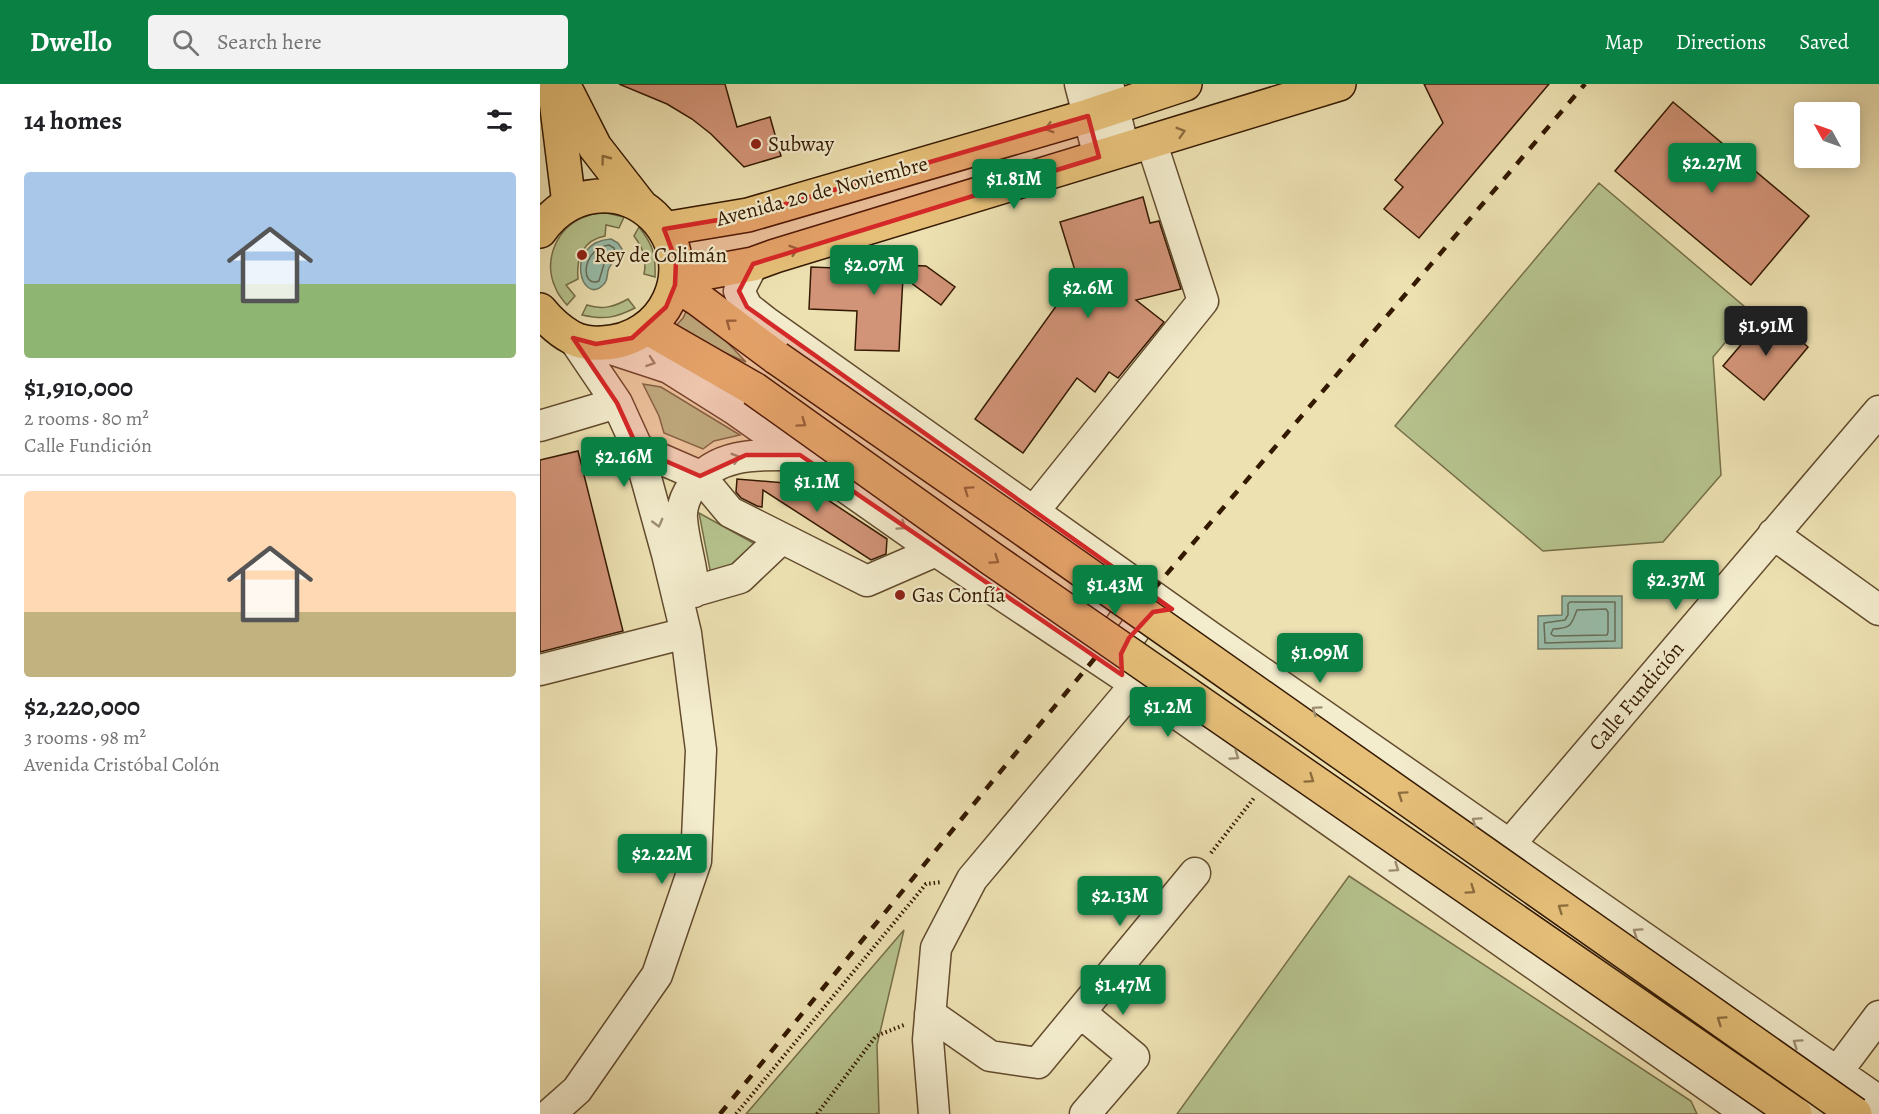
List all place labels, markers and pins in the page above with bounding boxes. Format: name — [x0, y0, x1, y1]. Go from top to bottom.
place label: Subway — [768, 130, 835, 158]
marker: Subway — [749, 137, 763, 151]
pin: $2.27M — [1663, 143, 1761, 194]
pin: $1.81M — [965, 159, 1063, 210]
place label: Rey de Colimán — [594, 241, 727, 269]
pin: $2.07M — [825, 245, 923, 296]
marker: Rey de Colimán — [575, 248, 589, 262]
pin: $2.6M — [1046, 268, 1130, 319]
pin: $1.91M — [1717, 306, 1815, 357]
pin: $2.16M — [575, 437, 673, 488]
pin: $1.1M — [775, 462, 859, 513]
pin: $2.37M — [1627, 560, 1725, 611]
pin: $1.43M — [1066, 565, 1164, 616]
place label: Gas Confía — [912, 581, 1006, 609]
marker: Gas Confía — [893, 588, 907, 602]
pin: $1.09M — [1271, 633, 1369, 684]
pin: $1.2M — [1126, 687, 1210, 738]
pin: $2.22M — [613, 834, 711, 885]
pin: $2.13M — [1071, 876, 1169, 927]
pin: $1.47M — [1074, 965, 1172, 1016]

